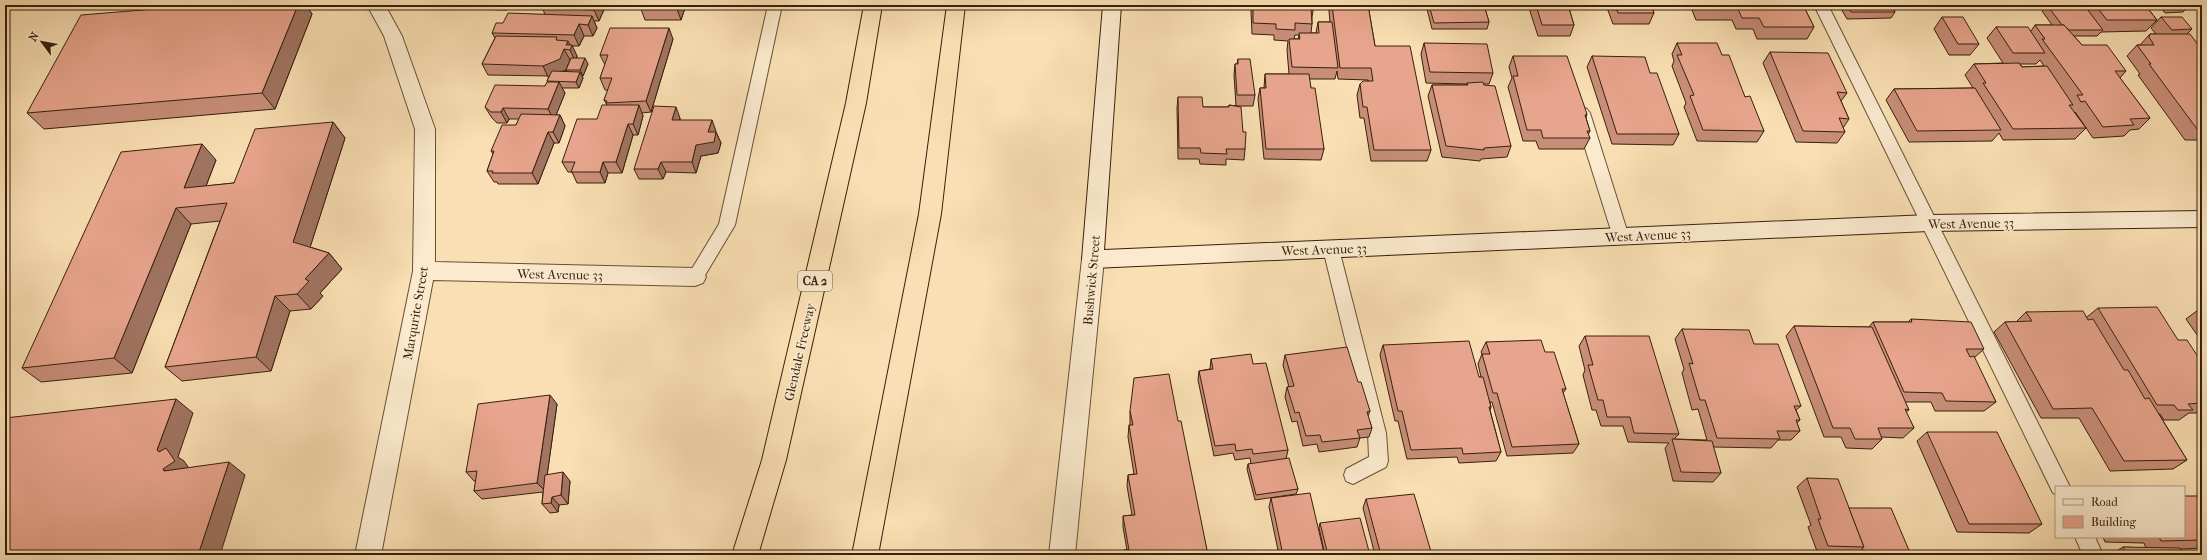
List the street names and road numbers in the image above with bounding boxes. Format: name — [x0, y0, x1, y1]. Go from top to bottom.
street label: West Avenue 33 — [1927, 215, 2014, 232]
street label: West Avenue 33 — [1604, 226, 1691, 245]
street label: Bushwick Street — [1080, 234, 1103, 326]
street label: West Avenue 33 — [1280, 241, 1367, 259]
street label: Marqurite Street — [400, 265, 431, 361]
street label: West Avenue 33 — [516, 266, 603, 283]
road number: CA 2 — [798, 271, 832, 291]
street label: Glendale Freeway — [781, 301, 818, 402]

